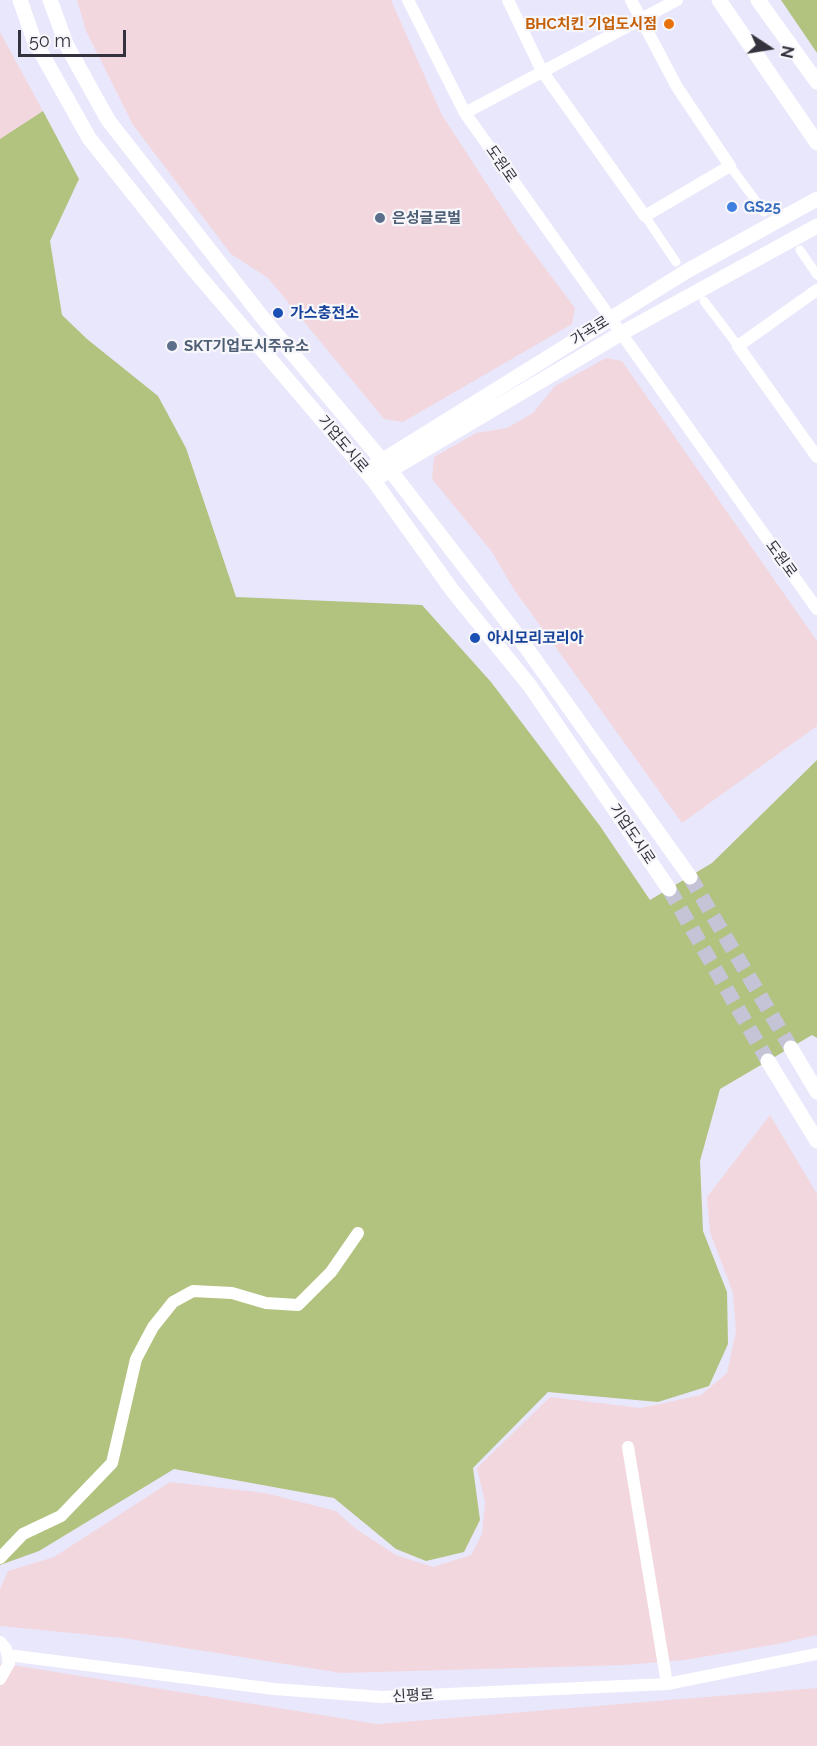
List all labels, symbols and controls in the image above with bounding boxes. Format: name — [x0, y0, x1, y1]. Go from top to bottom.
place label: BHC치킨 기업도시점 — [525, 15, 657, 33]
marker: BHC치킨 기업도시점 — [662, 17, 676, 31]
scale bar — [21, 18, 129, 56]
north arrow — [739, 18, 799, 78]
text: 50 m — [29, 30, 71, 51]
text: N — [777, 44, 798, 60]
street label: 도원로 — [482, 142, 520, 186]
place label: GS25 — [744, 198, 781, 216]
marker: GS25 — [725, 200, 739, 214]
place label: 은성글로벌 — [392, 209, 461, 227]
marker: 은성글로벌 — [373, 211, 387, 225]
place label: 가스충전소 — [290, 304, 359, 322]
marker: 가스충전소 — [271, 306, 285, 320]
street label: 가곡로 — [568, 312, 612, 350]
place label: SKT기업도시주유소 — [184, 337, 309, 355]
marker: SKT기업도시주유소 — [165, 339, 179, 353]
street label: 기업도시로 — [314, 412, 372, 476]
street label: 도원로 — [762, 537, 800, 581]
place label: 아시모리코리아 — [487, 629, 584, 647]
marker: 아시모리코리아 — [468, 631, 482, 645]
street label: 기업도시로 — [605, 800, 659, 868]
street label: 신평로 — [392, 1686, 434, 1706]

